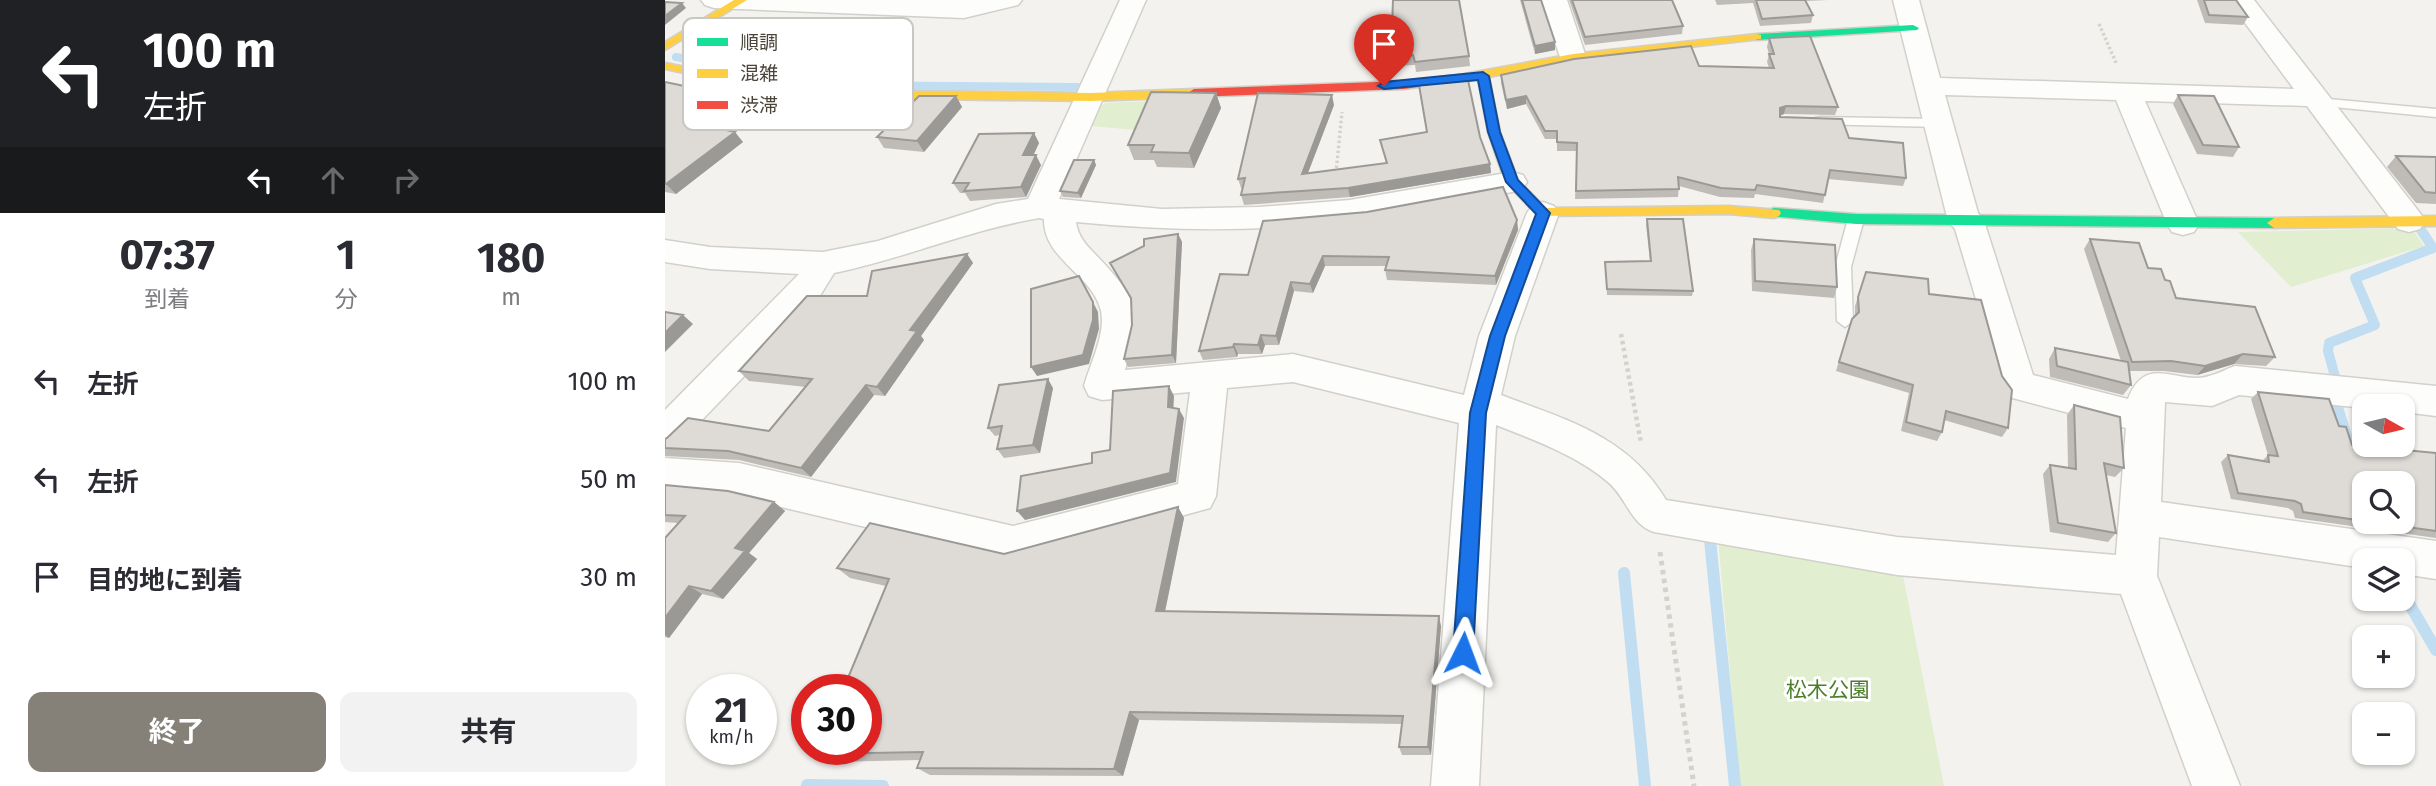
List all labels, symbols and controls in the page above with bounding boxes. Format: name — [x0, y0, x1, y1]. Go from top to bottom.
pin — [1354, 14, 1414, 86]
legend — [683, 18, 913, 130]
text: 100 m — [143, 21, 276, 80]
icon: arrive — [1365, 25, 1403, 63]
icon: left — [28, 28, 119, 119]
text: 順調 — [740, 31, 778, 54]
text: 混雑 — [740, 62, 778, 85]
text: 左折 — [143, 88, 207, 126]
text: 渋滞 — [740, 94, 778, 117]
icon: left — [241, 161, 279, 199]
icon: ahead — [314, 161, 352, 199]
icon: right — [387, 161, 425, 199]
text: 07:37 — [120, 230, 215, 280]
text: 1 — [336, 230, 356, 280]
text: 180 — [477, 233, 545, 283]
text: m — [501, 283, 521, 311]
text: 到着 — [144, 285, 190, 313]
text: 分 — [334, 285, 357, 313]
icon: left — [28, 362, 66, 400]
text: 100 m — [568, 366, 637, 397]
text: 左折 — [87, 369, 139, 400]
north arrow — [2352, 394, 2415, 457]
map controls — [2352, 394, 2415, 765]
icon: left — [28, 460, 66, 498]
text: 50 m — [580, 464, 637, 495]
text: 左折 — [87, 467, 139, 498]
button: search — [2352, 471, 2415, 534]
button: layers — [2352, 548, 2415, 611]
icon: arrive — [28, 558, 66, 596]
text: 30 m — [580, 562, 637, 593]
text: 目的地に到着 — [87, 565, 243, 596]
position arrow — [1426, 616, 1500, 690]
button: + — [2352, 625, 2415, 688]
speed limit sign: 30 — [791, 674, 882, 765]
park label: 松木公園 — [1786, 677, 1870, 703]
text: 21 — [715, 689, 748, 731]
button: 終了 — [28, 692, 326, 772]
button: 共有 — [340, 692, 637, 772]
button: − — [2352, 702, 2415, 765]
text: km/h — [709, 726, 754, 748]

